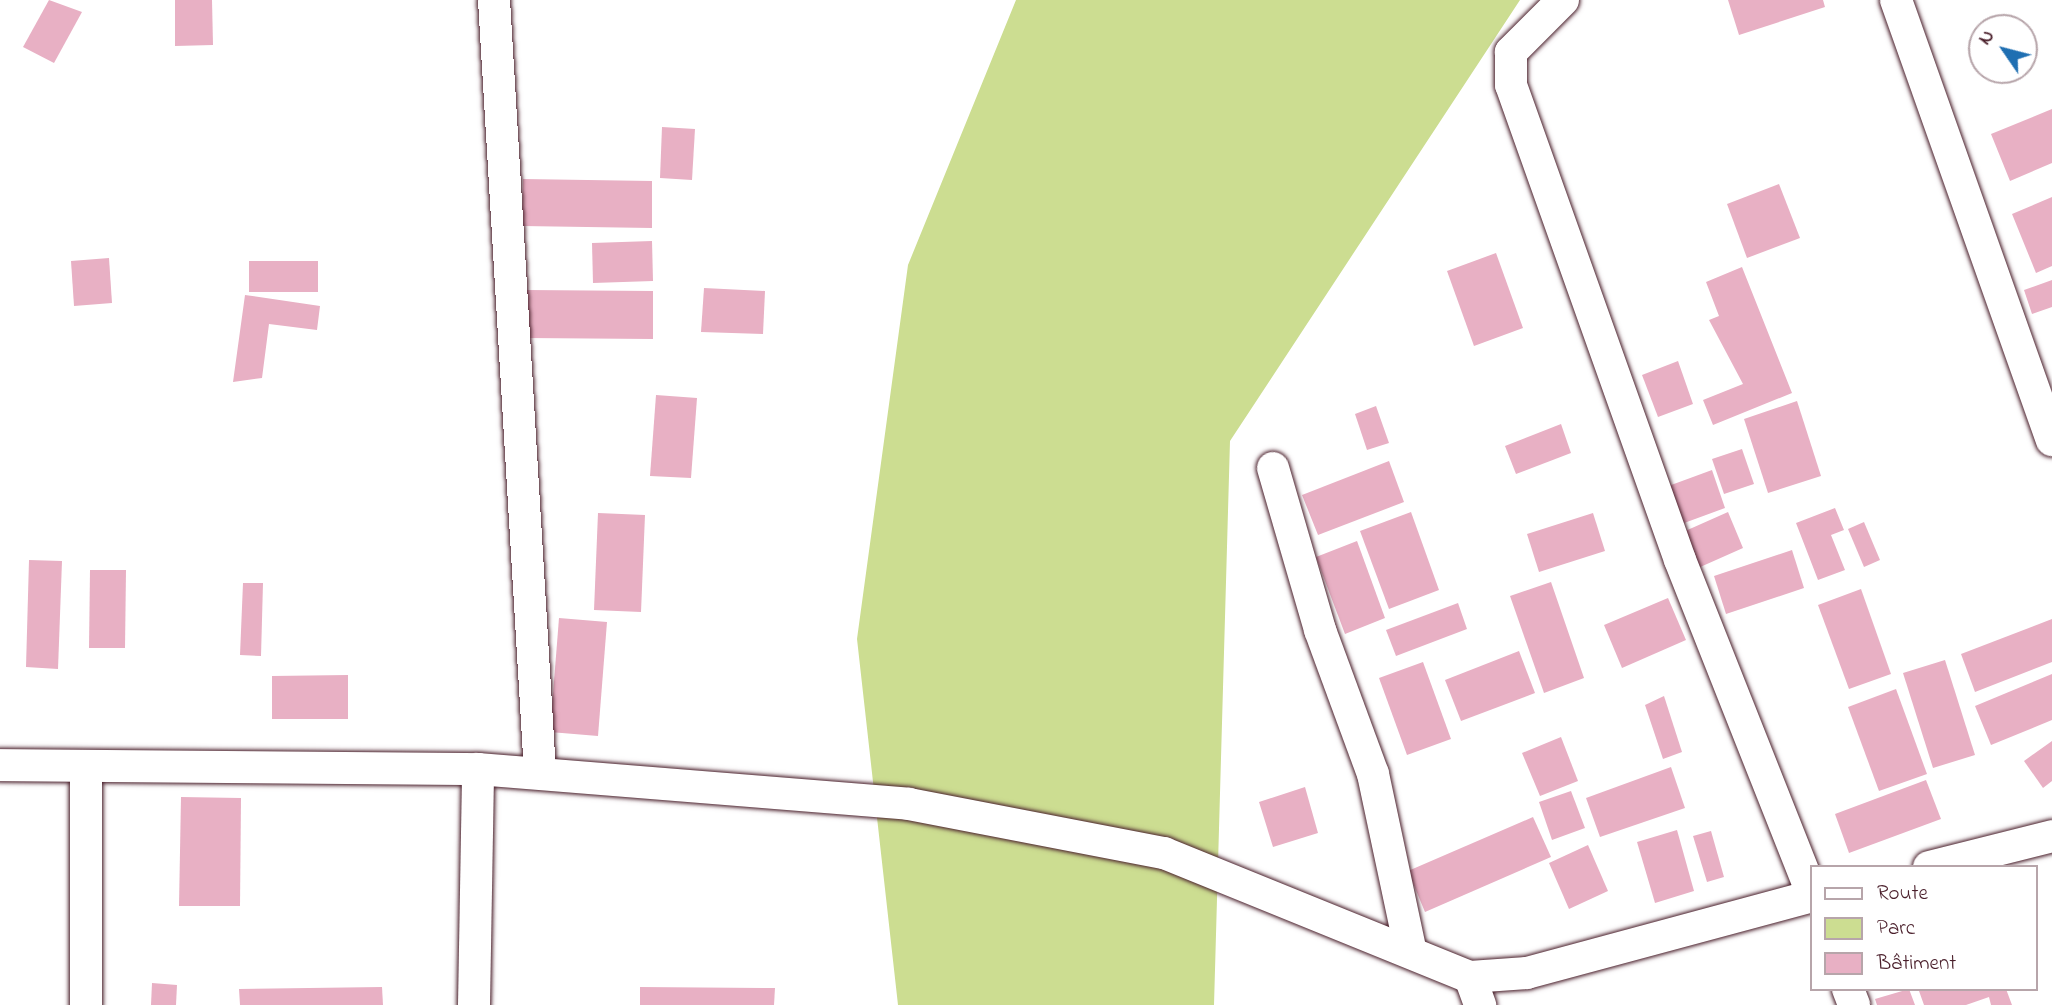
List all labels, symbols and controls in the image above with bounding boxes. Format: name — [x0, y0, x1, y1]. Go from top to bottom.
north arrow — [1968, 14, 2038, 84]
text: N — [1972, 25, 2002, 51]
legend — [1811, 865, 2038, 991]
text: Route — [1877, 879, 1928, 909]
text: Parc — [1877, 914, 1915, 944]
text: Bâtiment — [1877, 949, 1956, 979]

